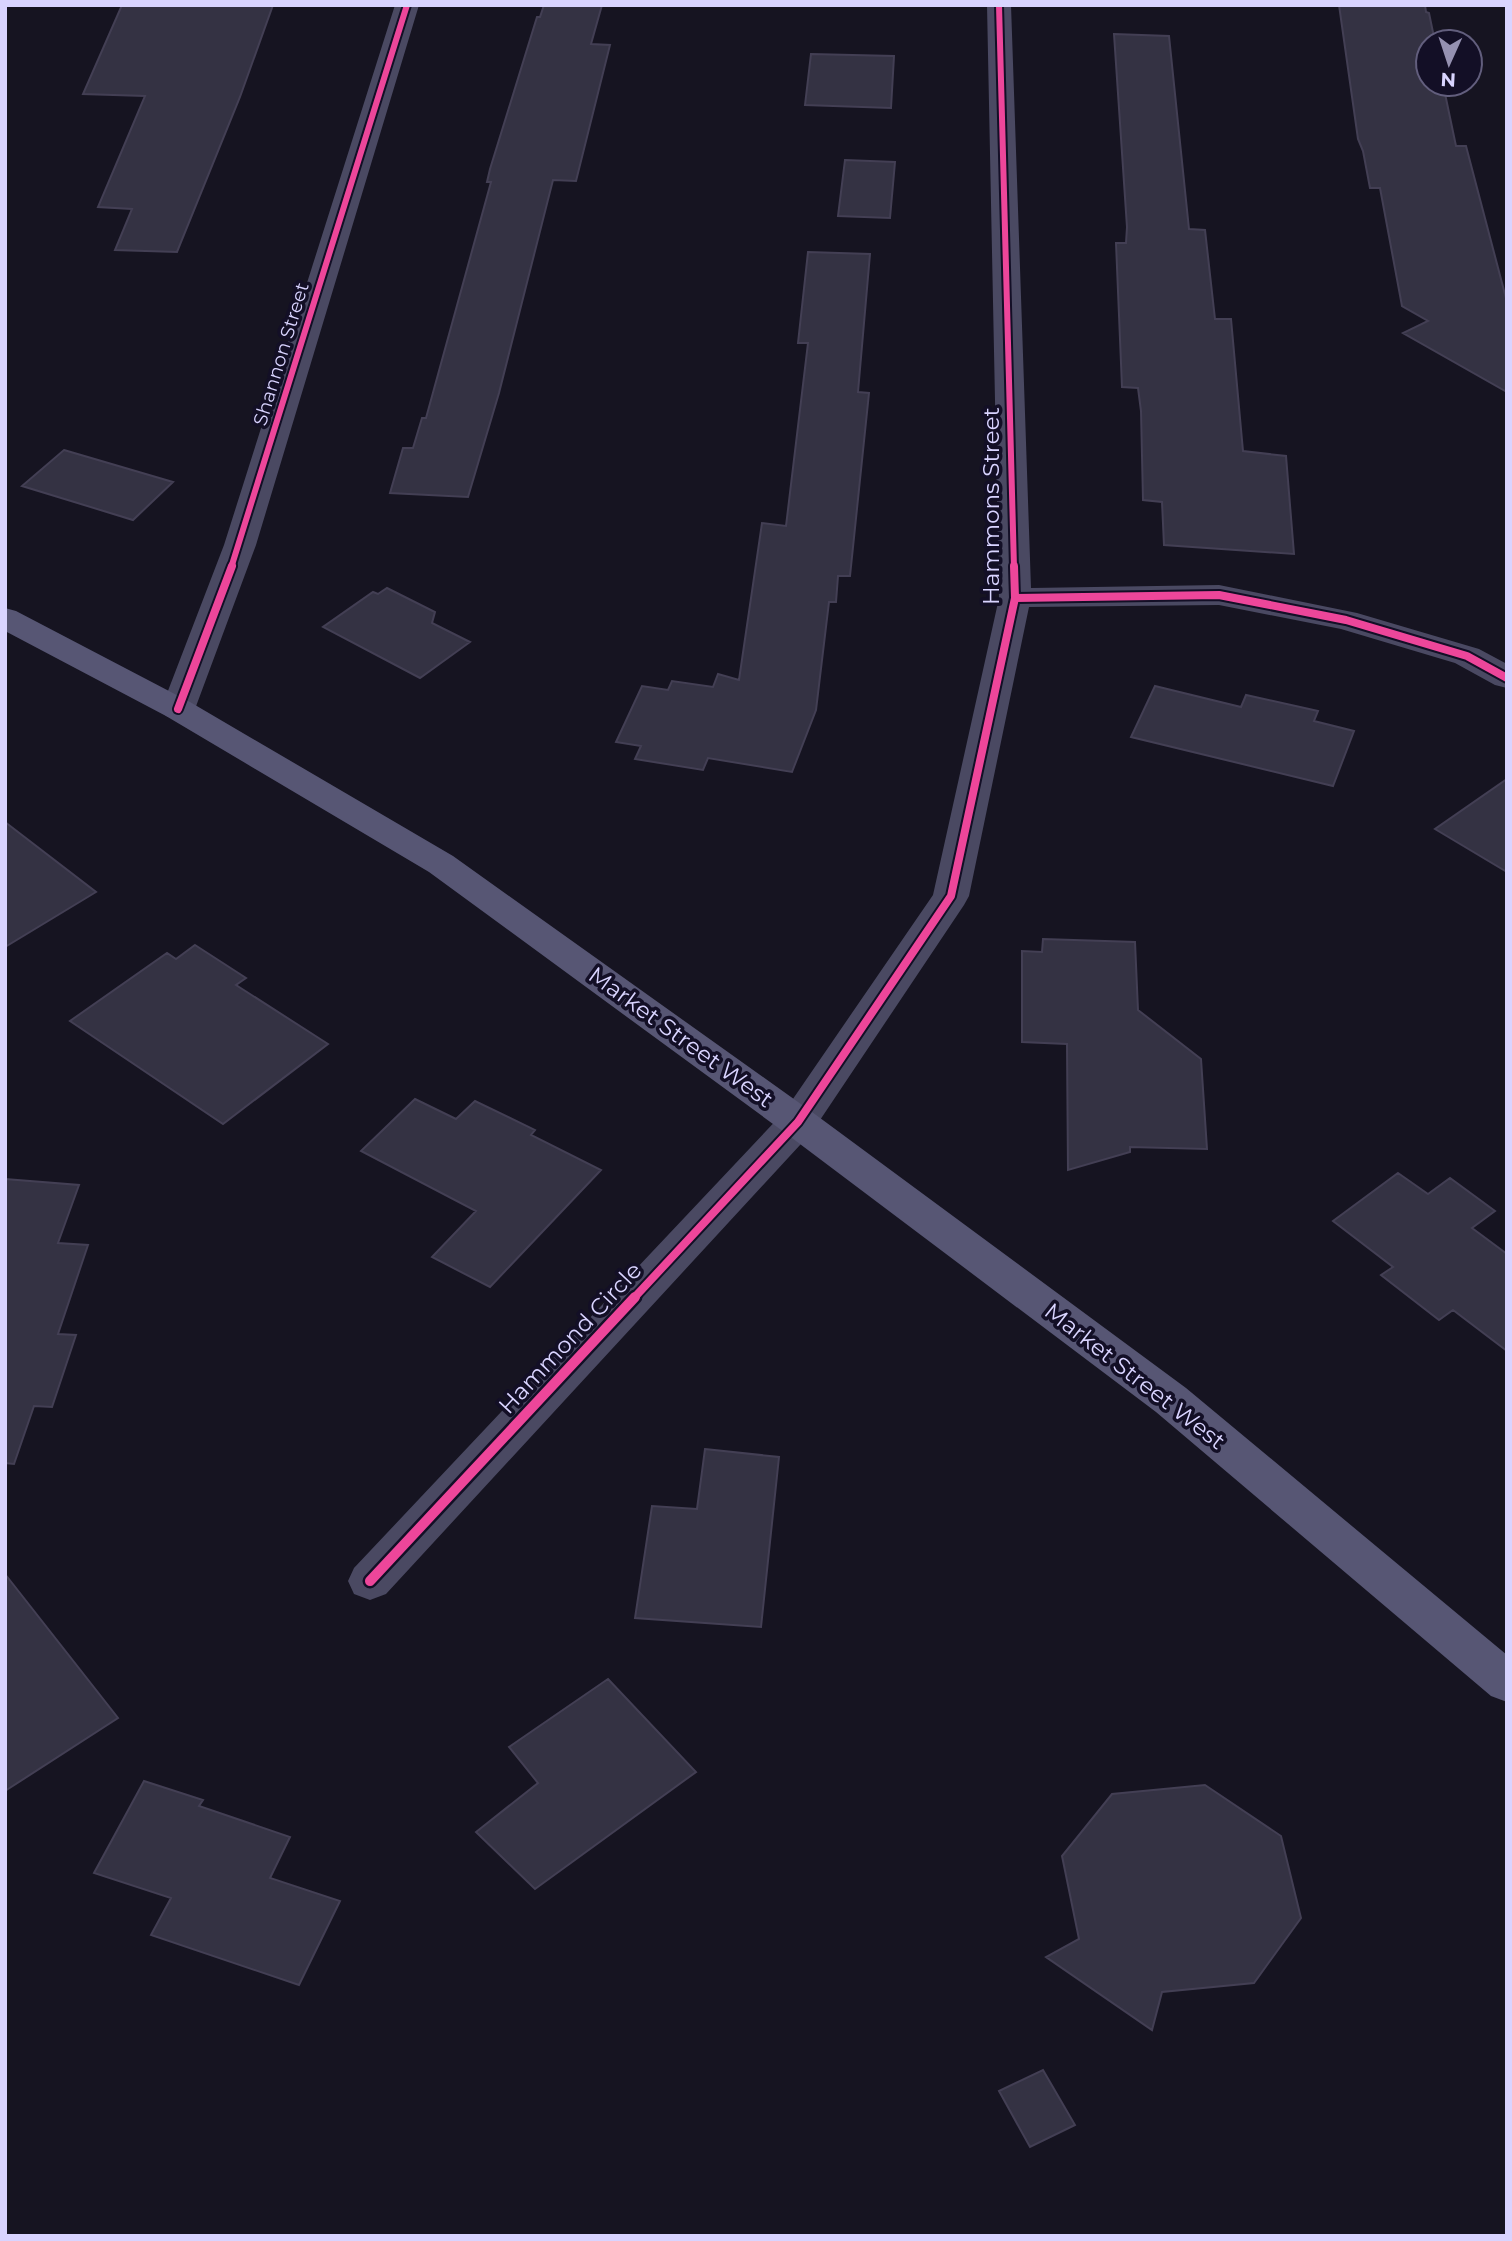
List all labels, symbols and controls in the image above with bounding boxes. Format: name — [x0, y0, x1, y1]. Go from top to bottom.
north arrow — [1414, 28, 1484, 98]
text: N — [1440, 68, 1456, 91]
street label: Shannon Street — [248, 279, 314, 428]
street label: Hammons Street — [977, 407, 1005, 605]
street label: Market Street West — [583, 961, 779, 1113]
street label: Hammond Circle — [493, 1256, 647, 1420]
street label: Market Street West — [1039, 1297, 1231, 1455]

